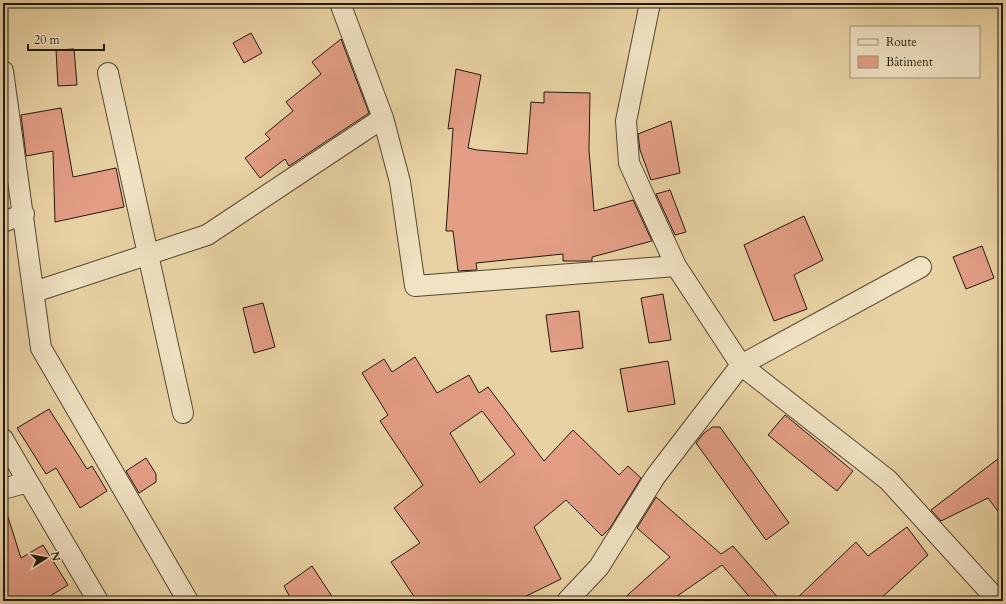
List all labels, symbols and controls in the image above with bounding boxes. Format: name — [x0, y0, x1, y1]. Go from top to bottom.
scale bar — [28, 26, 104, 52]
legend — [850, 26, 980, 78]
text: 20 m — [34, 32, 61, 48]
text: Route — [886, 34, 917, 50]
text: Bâtiment — [886, 54, 933, 70]
north arrow — [26, 538, 66, 578]
text: N — [47, 550, 64, 563]

